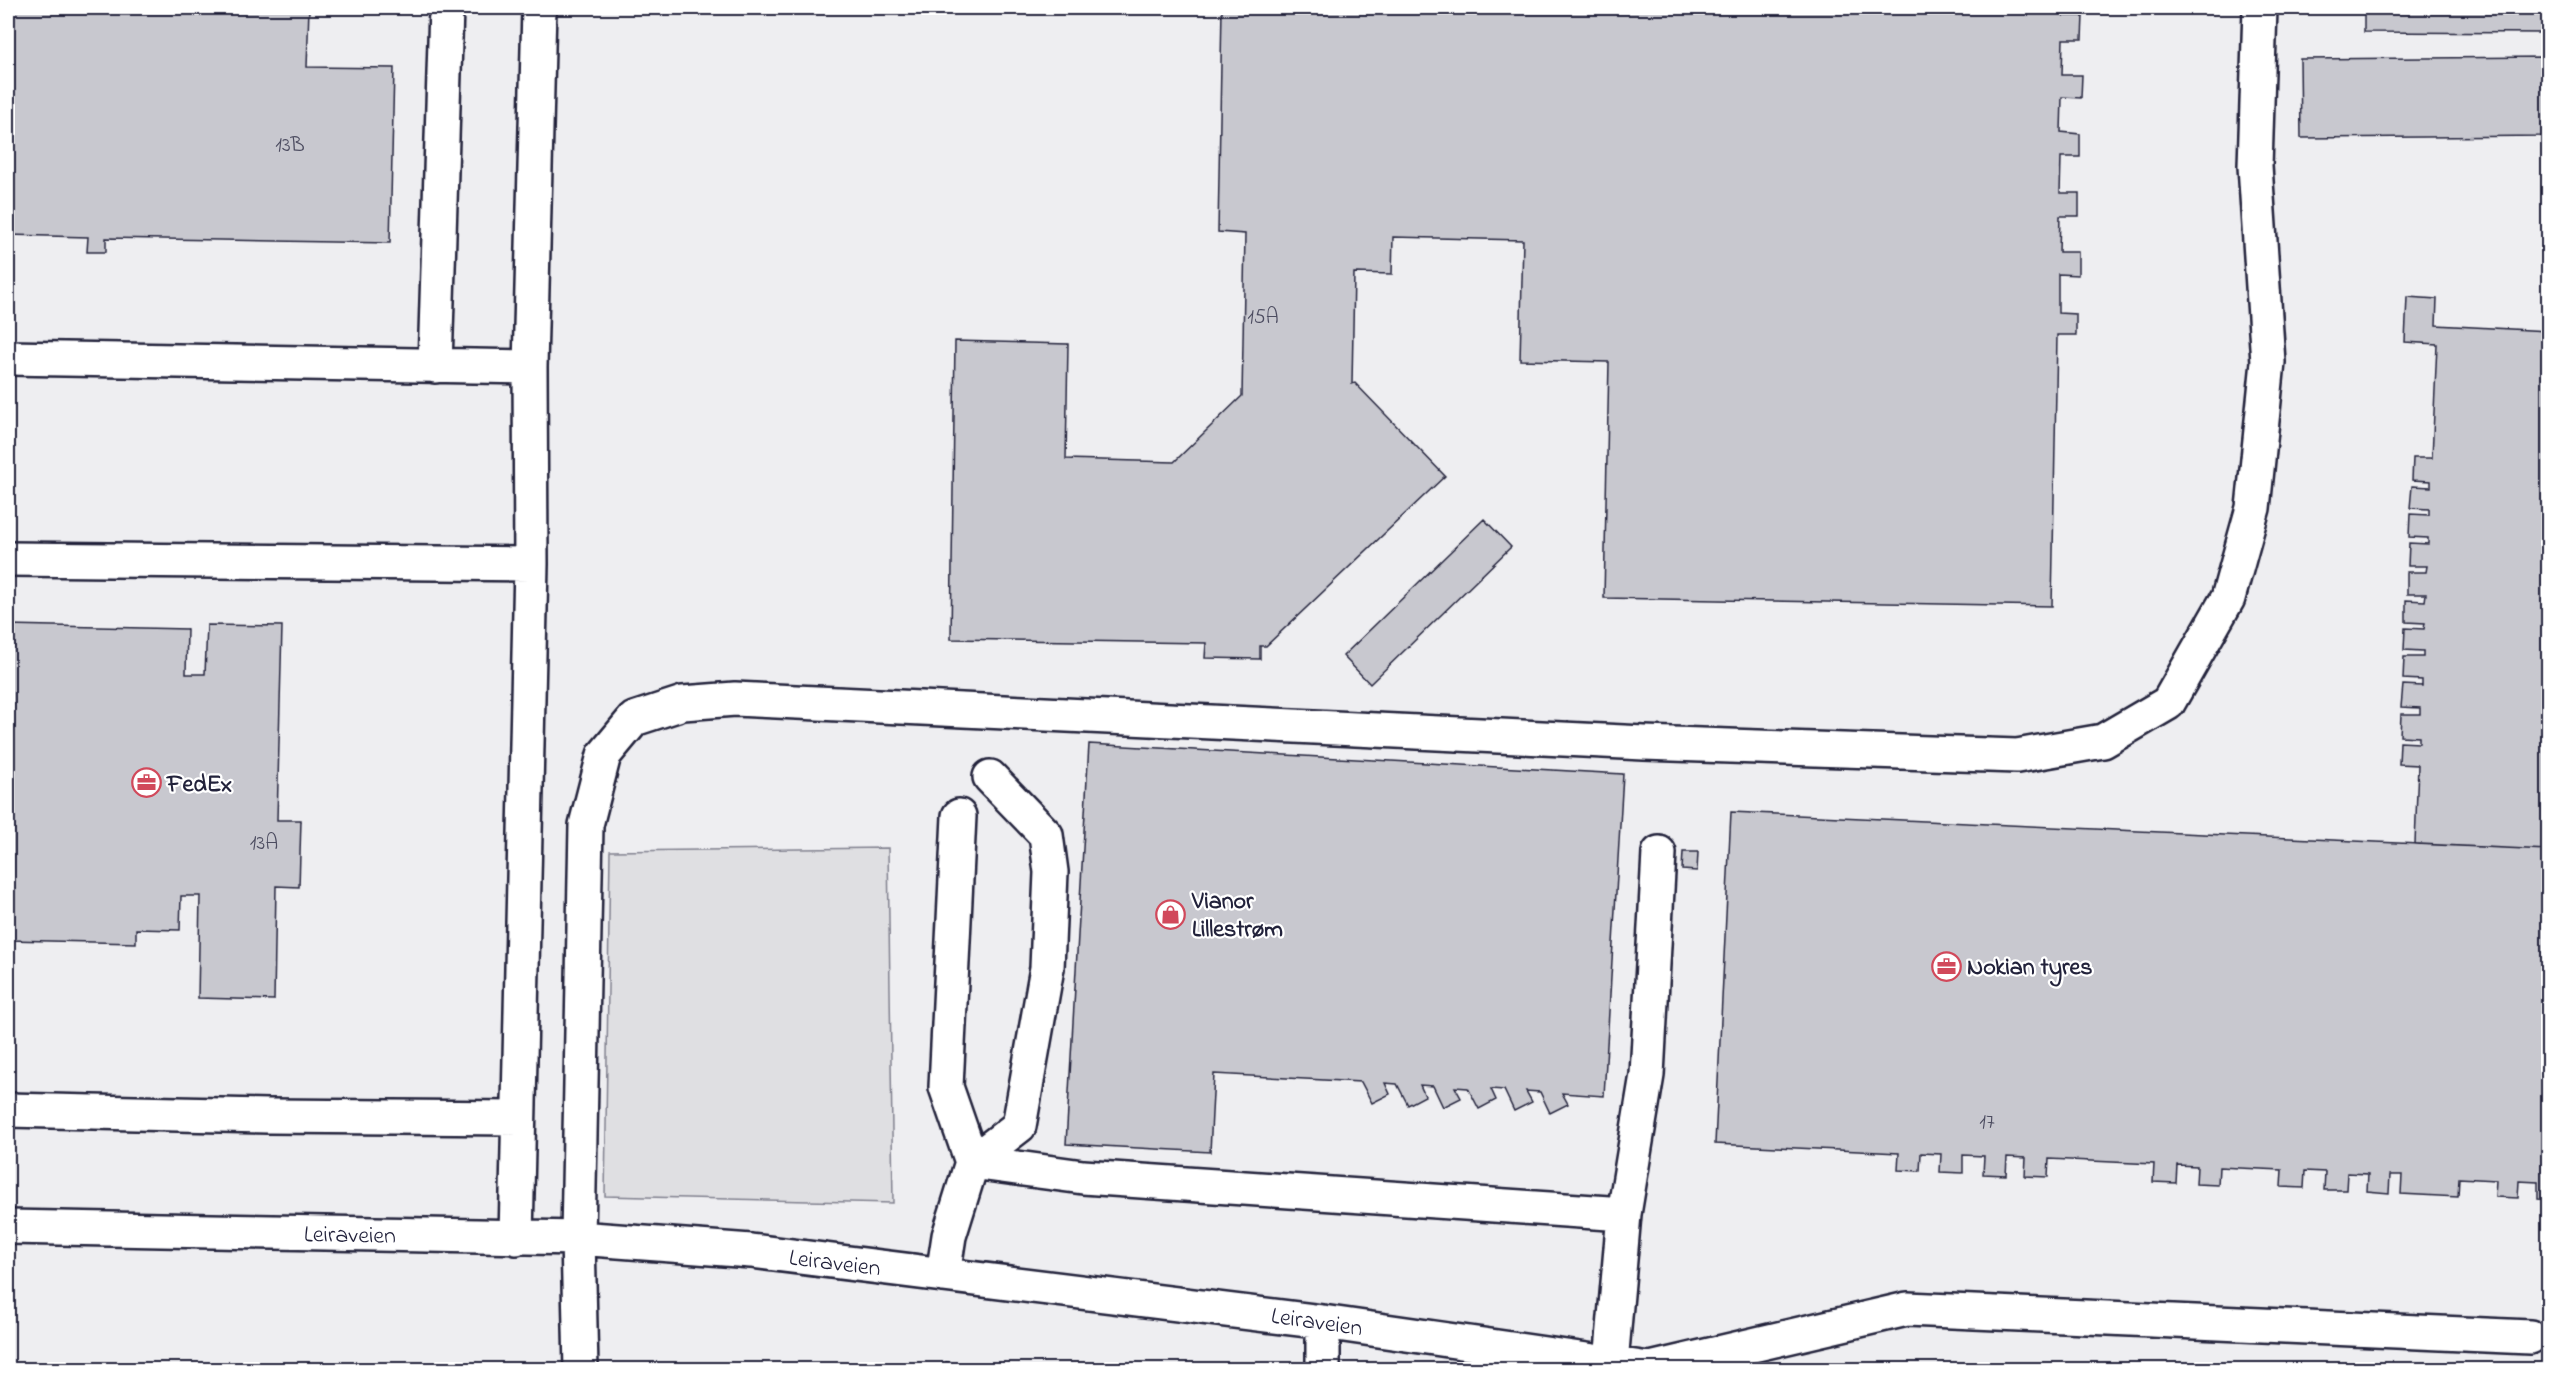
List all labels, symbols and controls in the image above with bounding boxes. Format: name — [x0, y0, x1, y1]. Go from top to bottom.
house number: 13B — [275, 131, 305, 161]
house number: 15A — [1247, 303, 1279, 333]
office icon: FedEx — [130, 767, 162, 799]
place label: FedEx — [166, 768, 232, 803]
house number: 13A — [250, 829, 278, 859]
place label: Vianor Lillestrøm — [1191, 885, 1283, 948]
shop icon: Vianor Lillestrøm — [1155, 898, 1187, 930]
office icon: Nokian tyres — [1930, 950, 1962, 982]
place label: Nokian tyres — [1967, 951, 2092, 987]
house number: 17 — [1979, 1108, 1995, 1138]
street label: Leiraveien — [304, 1218, 396, 1255]
street label: Leiraveien — [787, 1242, 882, 1287]
street label: Leiraveien — [1269, 1300, 1365, 1347]

